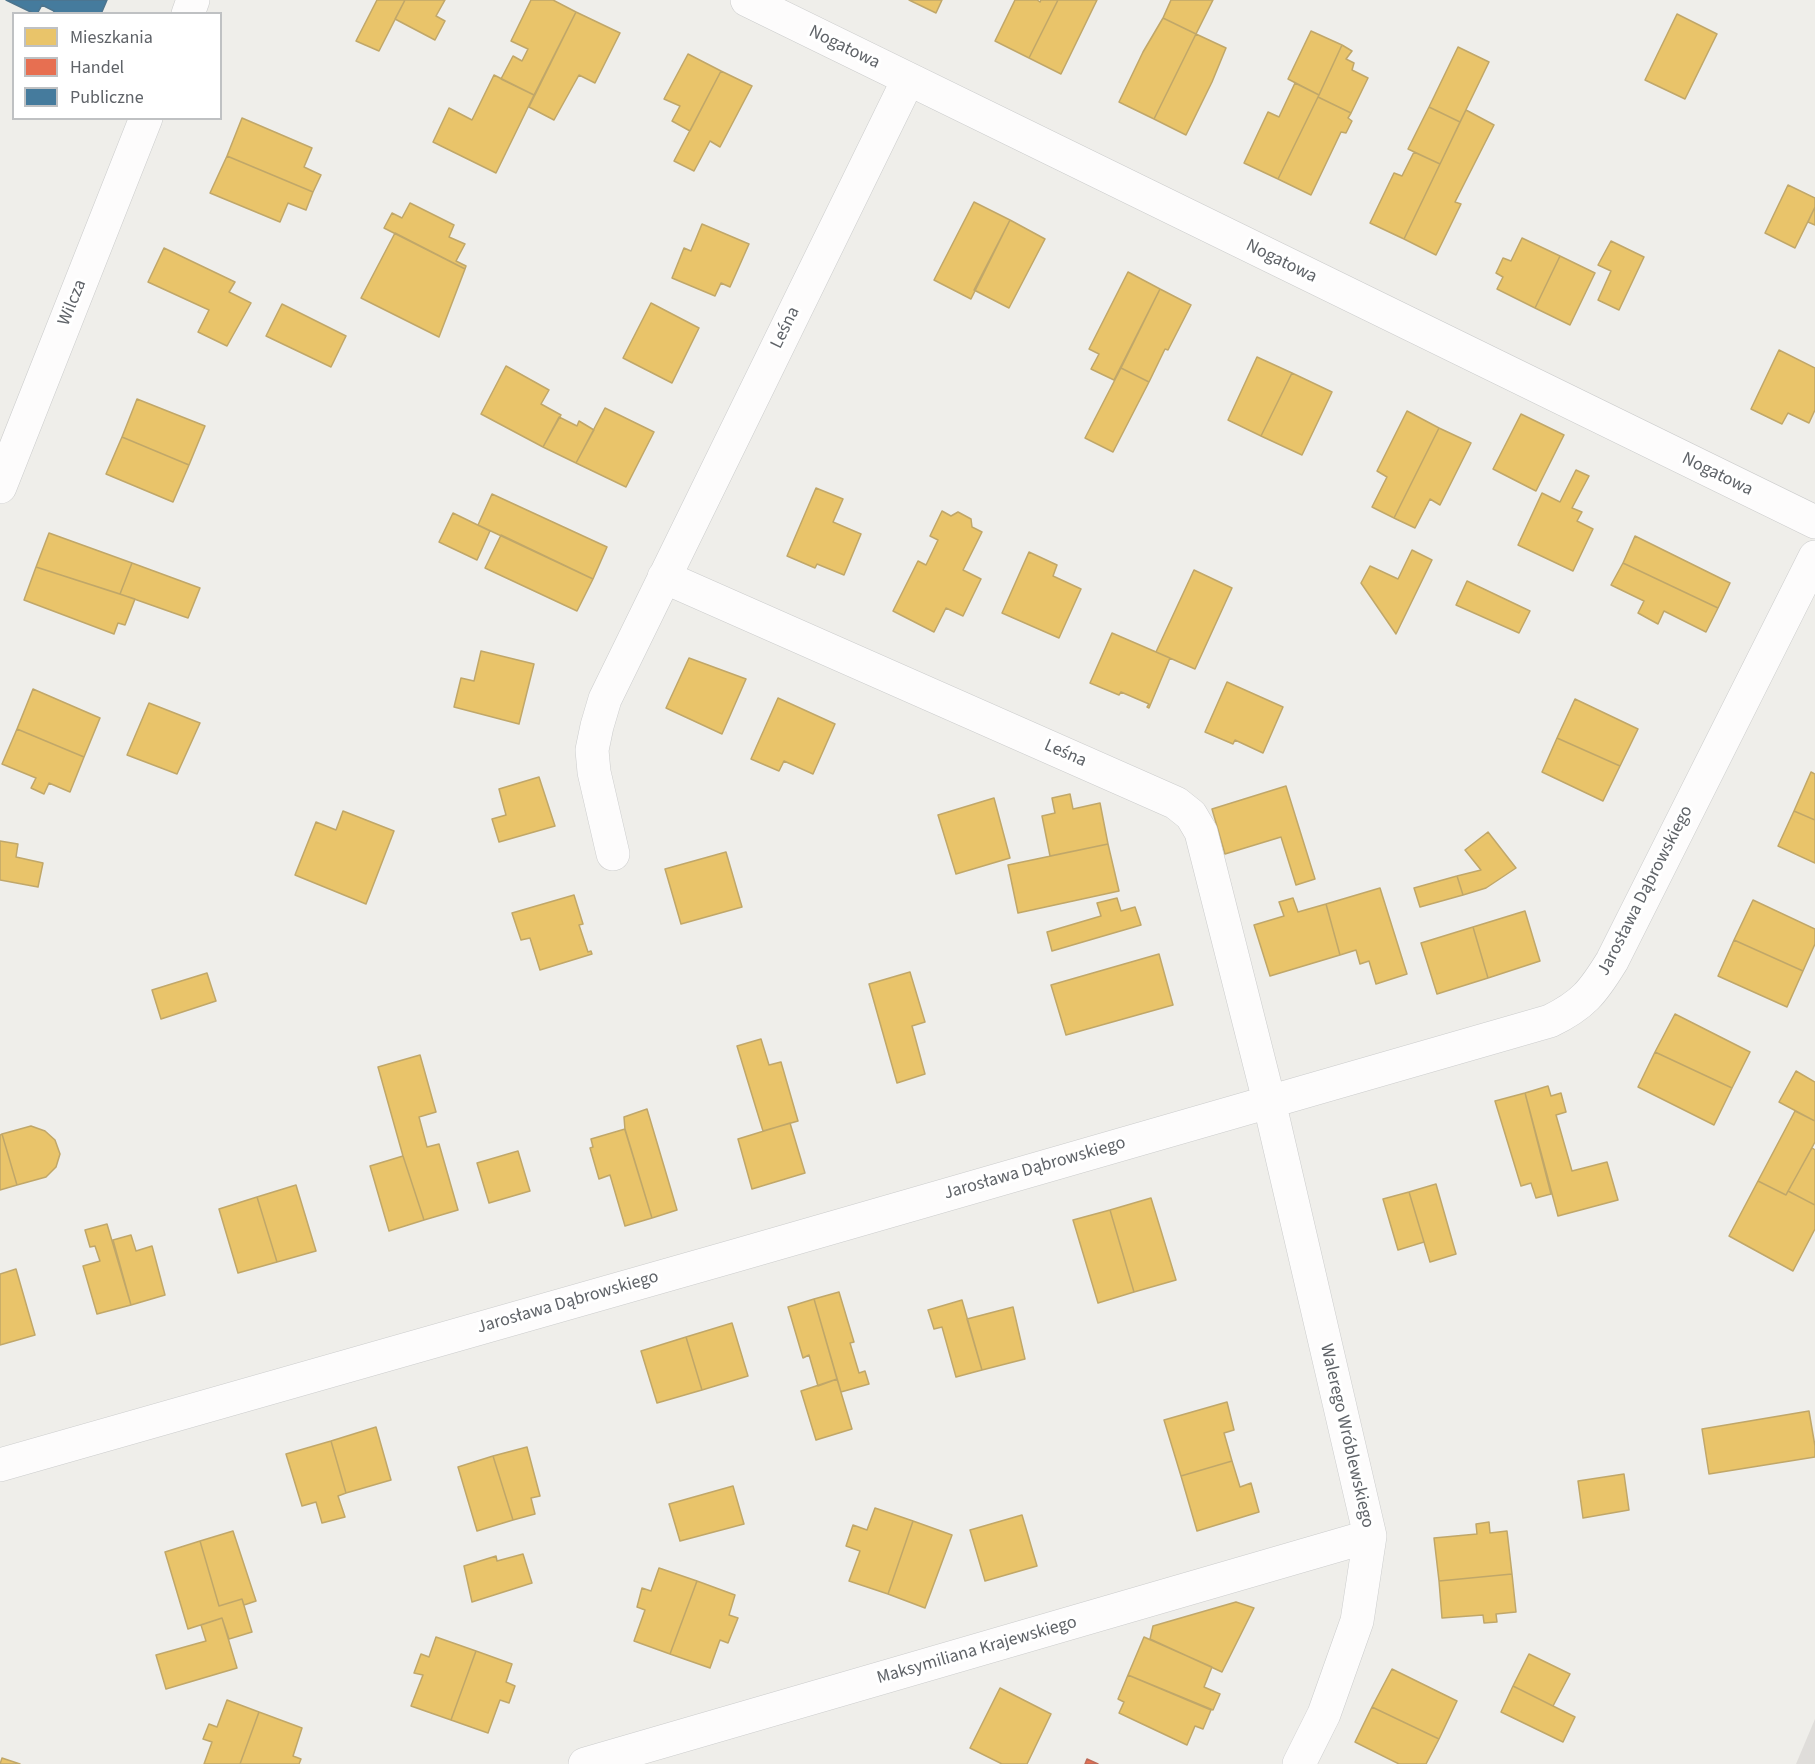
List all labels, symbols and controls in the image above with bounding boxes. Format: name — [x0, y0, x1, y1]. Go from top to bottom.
legend — [12, 12, 222, 120]
street label: Nogatowa — [805, 22, 883, 74]
text: Mieszkania — [70, 25, 153, 50]
text: Handel — [70, 55, 124, 80]
text: Publiczne — [70, 85, 144, 110]
street label: Nogatowa — [1242, 236, 1320, 288]
street label: Wilcza — [54, 277, 92, 329]
street label: Leśna — [767, 304, 805, 352]
street label: Nogatowa — [1678, 449, 1756, 501]
street label: Leśna — [1041, 735, 1089, 773]
street label: Jarosława Dąbrowskiego — [1594, 802, 1698, 980]
street label: Jarosława Dąbrowskiego — [942, 1133, 1128, 1205]
street label: Jarosława Dąbrowskiego — [475, 1267, 661, 1339]
street label: Walerego Wróblewskiego — [1314, 1342, 1378, 1530]
street label: Maksymiliana Krajewskiego — [875, 1612, 1079, 1690]

